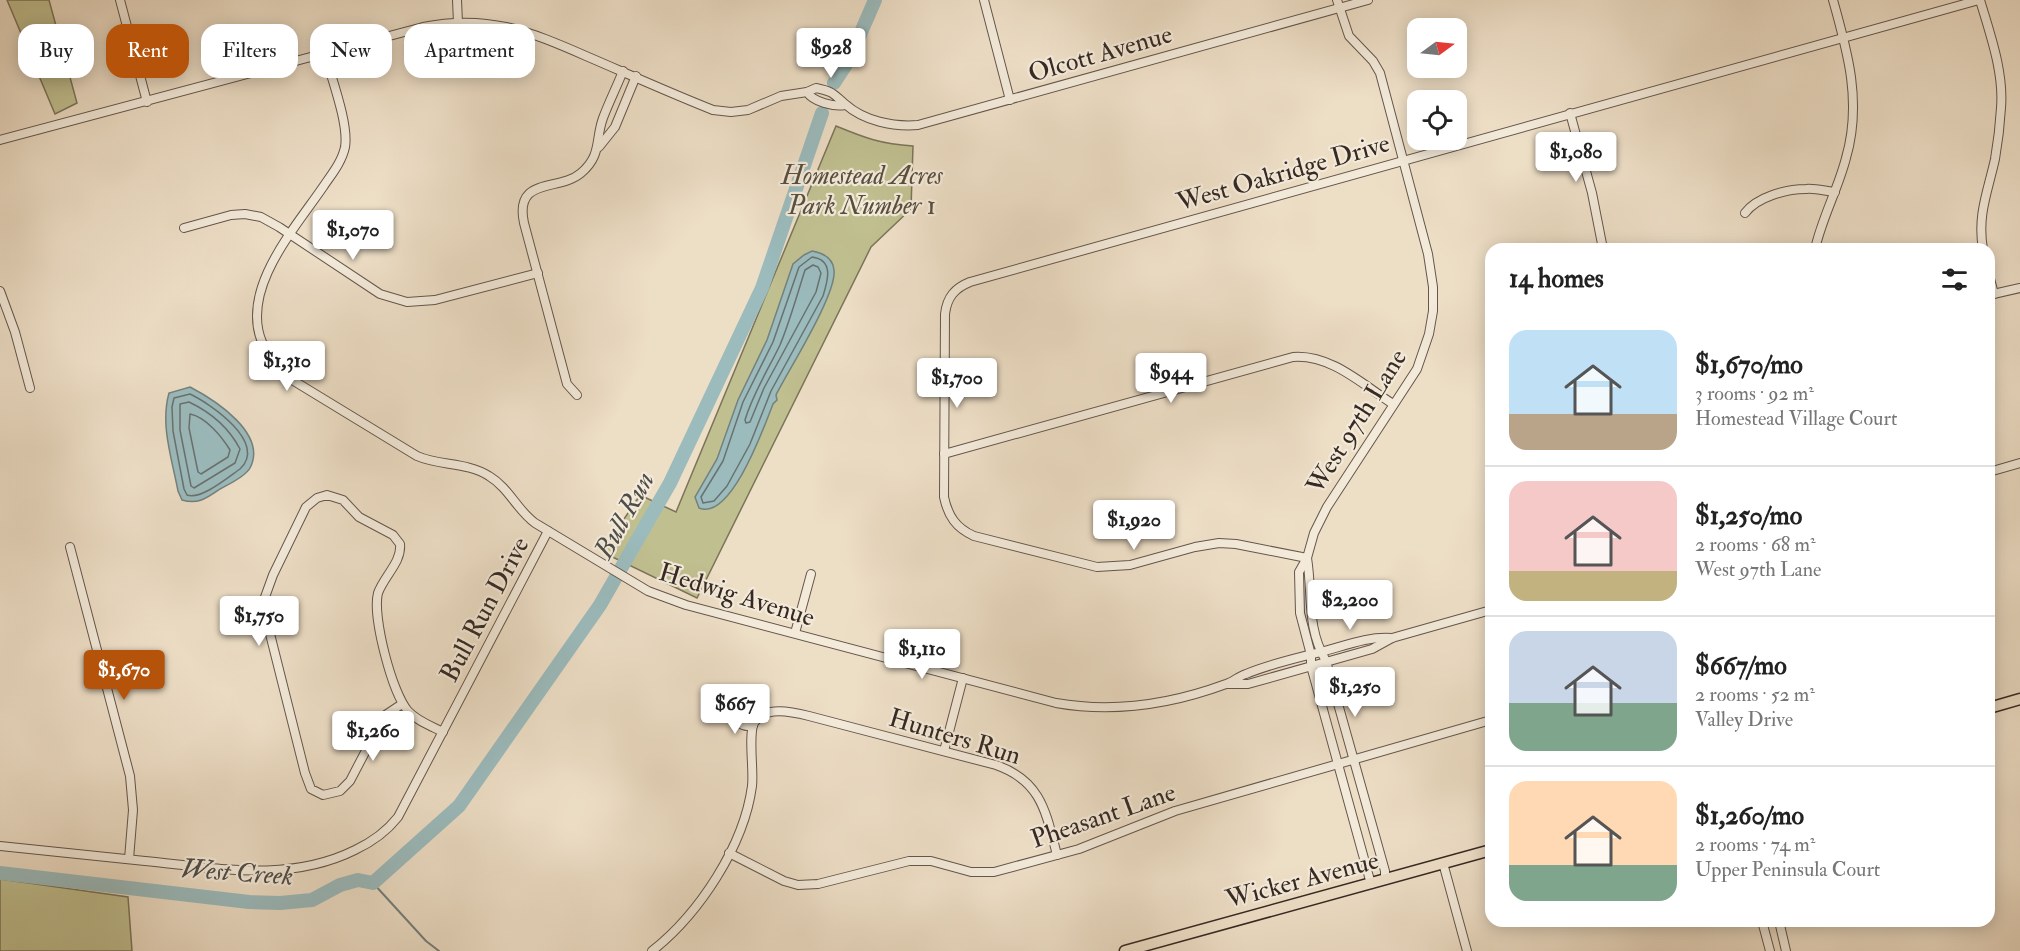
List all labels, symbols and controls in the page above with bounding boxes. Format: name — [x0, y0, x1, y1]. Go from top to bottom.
street label: Olcott Avenue — [1025, 18, 1176, 90]
north arrow — [1407, 18, 1467, 78]
map controls — [1407, 18, 1467, 150]
chip: Buy — [18, 24, 94, 78]
chip: Rent — [106, 24, 189, 78]
chip: Filters — [201, 24, 298, 78]
chip: New — [310, 24, 392, 78]
chip: Apartment — [404, 24, 535, 78]
pin: $928 — [795, 28, 867, 79]
text: $928 — [810, 35, 852, 60]
button: locate — [1407, 90, 1467, 150]
street label: West Oakridge Drive — [1172, 127, 1394, 219]
pin: $1,080 — [1527, 132, 1625, 183]
text: $1,080 — [1549, 139, 1603, 164]
park label: Homestead Acres Park Number 1 — [780, 160, 944, 222]
pin: $1,070 — [304, 210, 402, 261]
text: $1,070 — [327, 217, 379, 242]
text: 14 homes — [1509, 263, 1604, 295]
icon: filters — [1938, 263, 1971, 296]
pin: $1,310 — [238, 341, 336, 392]
street label: West 97th Lane — [1299, 343, 1414, 501]
text: $1,310 — [263, 348, 311, 373]
text: $1,670/mo — [1695, 349, 1803, 381]
pin: $944 — [1135, 353, 1207, 404]
icon: home — [1557, 354, 1629, 426]
pin: $1,700 — [908, 358, 1006, 409]
text: $944 — [1149, 360, 1193, 385]
text: $1,700 — [931, 365, 983, 390]
text: 3 rooms · 92 m² — [1695, 381, 1814, 406]
text: Homestead Village Court — [1695, 406, 1897, 431]
water label: Bull Run — [586, 466, 662, 566]
pin: $1,920 — [1085, 500, 1183, 551]
text: $1,250/mo — [1695, 500, 1802, 532]
icon: home — [1557, 505, 1629, 577]
text: $1,920 — [1107, 507, 1161, 532]
street label: Bull Run Drive — [433, 531, 537, 687]
text: 2 rooms · 68 m² — [1695, 532, 1816, 557]
street label: Hedwig Avenue — [655, 556, 819, 634]
text: West 97th Lane — [1695, 557, 1821, 582]
pin: $2,200 — [1301, 580, 1399, 631]
text: $2,200 — [1322, 587, 1378, 612]
pin: $1,750 — [210, 596, 308, 647]
text: $1,750 — [234, 603, 284, 628]
pin: $1,110 — [873, 629, 971, 680]
text: $1,110 — [898, 636, 946, 661]
pin: $1,670 — [75, 650, 173, 701]
text: $667/mo — [1695, 650, 1787, 682]
icon: home — [1557, 655, 1629, 727]
text: $1,670 — [98, 657, 150, 682]
pin: $1,250 — [1306, 667, 1404, 718]
text: $1,250 — [1329, 674, 1381, 699]
text: 2 rooms · 52 m² — [1695, 682, 1815, 707]
pin: $667 — [699, 684, 771, 735]
text: $667 — [715, 691, 755, 716]
street label: Hunters Run — [885, 702, 1025, 772]
text: Valley Drive — [1695, 707, 1793, 732]
pin: $1,260 — [324, 711, 422, 762]
text: $1,260 — [346, 718, 400, 743]
street label: Pheasant Lane — [1027, 776, 1180, 856]
text: $1,260/mo — [1695, 800, 1804, 832]
icon: home — [1557, 805, 1629, 877]
text: 2 rooms · 74 m² — [1695, 832, 1816, 857]
street label: Wicker Avenue — [1221, 844, 1382, 916]
water label: West Creek — [180, 852, 294, 893]
text: Upper Peninsula Court — [1695, 857, 1880, 882]

